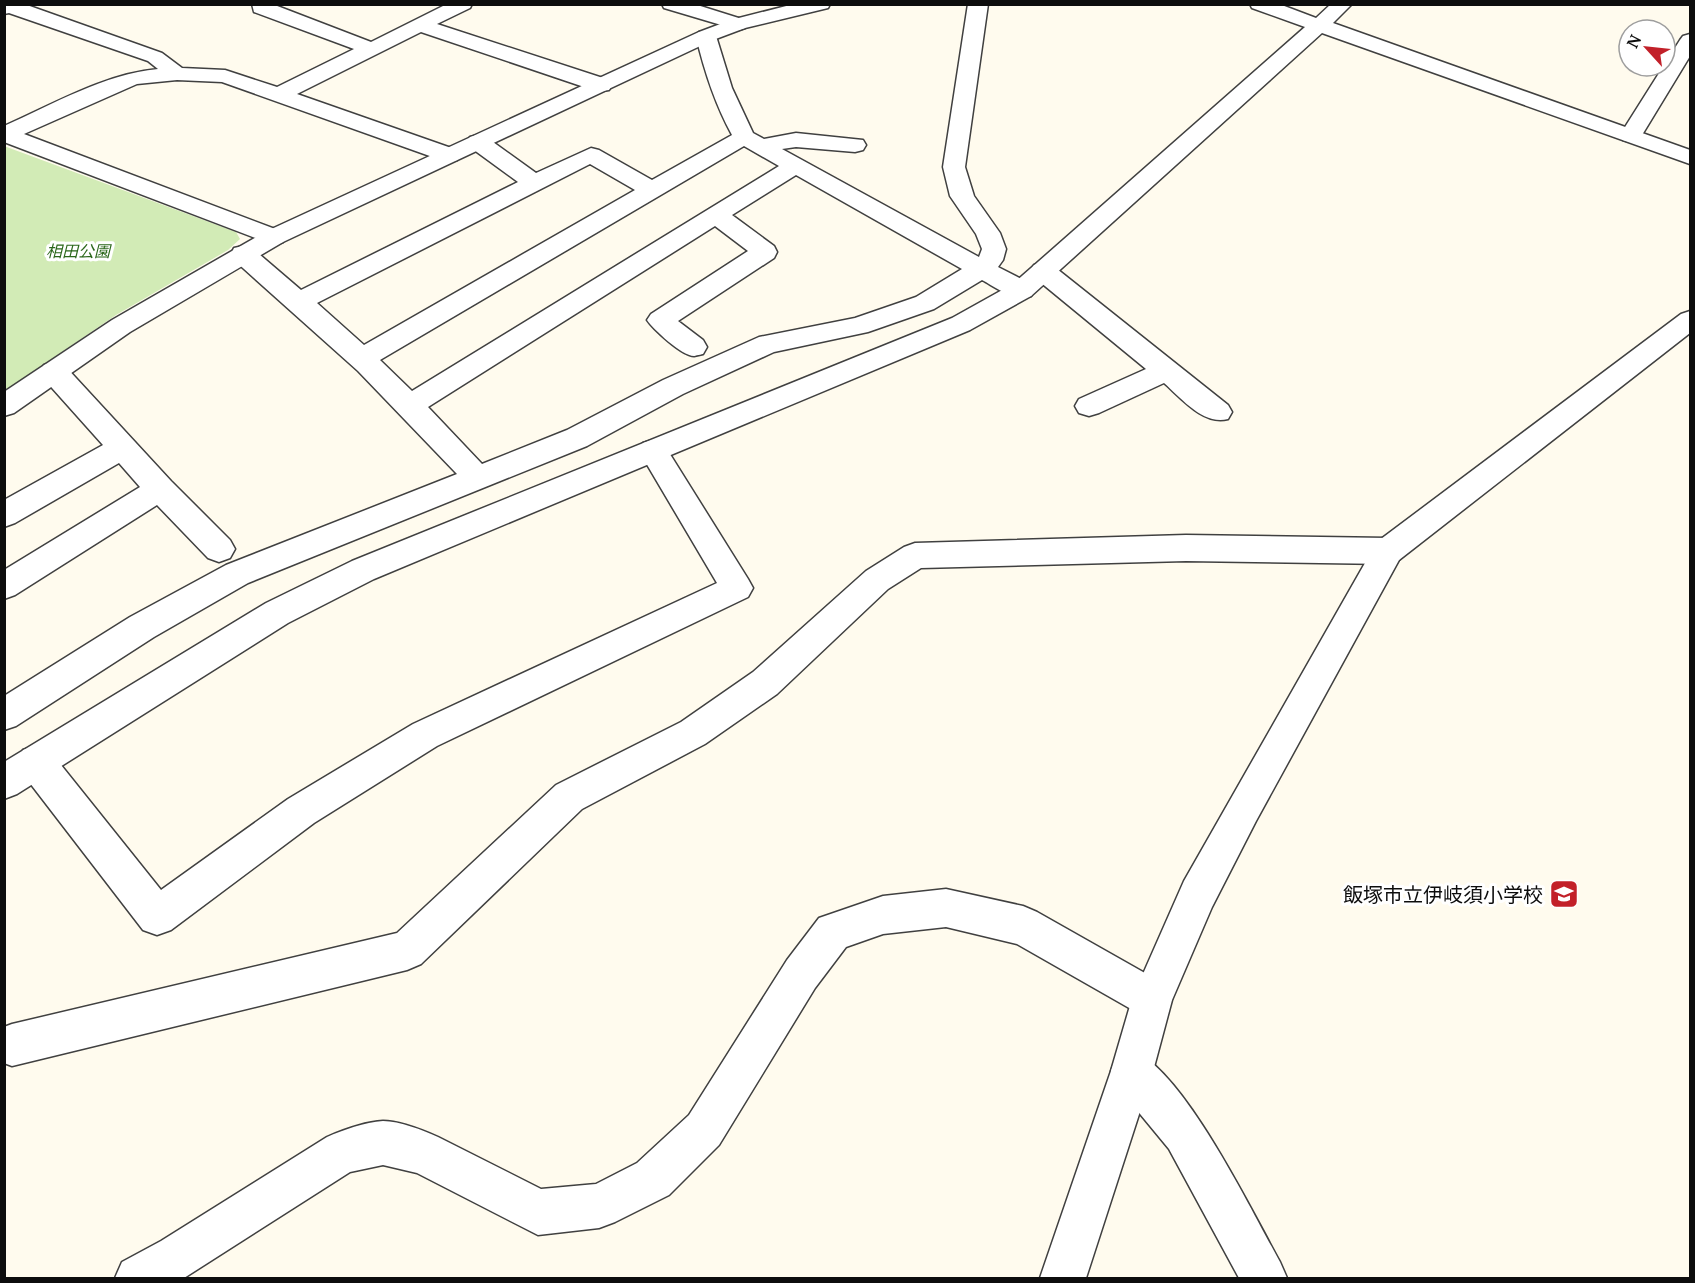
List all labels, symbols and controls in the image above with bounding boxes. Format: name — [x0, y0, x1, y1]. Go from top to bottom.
north arrow — [1617, 18, 1677, 78]
text: N — [1621, 31, 1646, 52]
park label: 相田公園 — [46, 240, 112, 262]
school or university icon: 飯塚市立伊岐須小学校 — [1548, 878, 1580, 910]
place label: 飯塚市立伊岐須小学校 — [1343, 881, 1543, 908]

